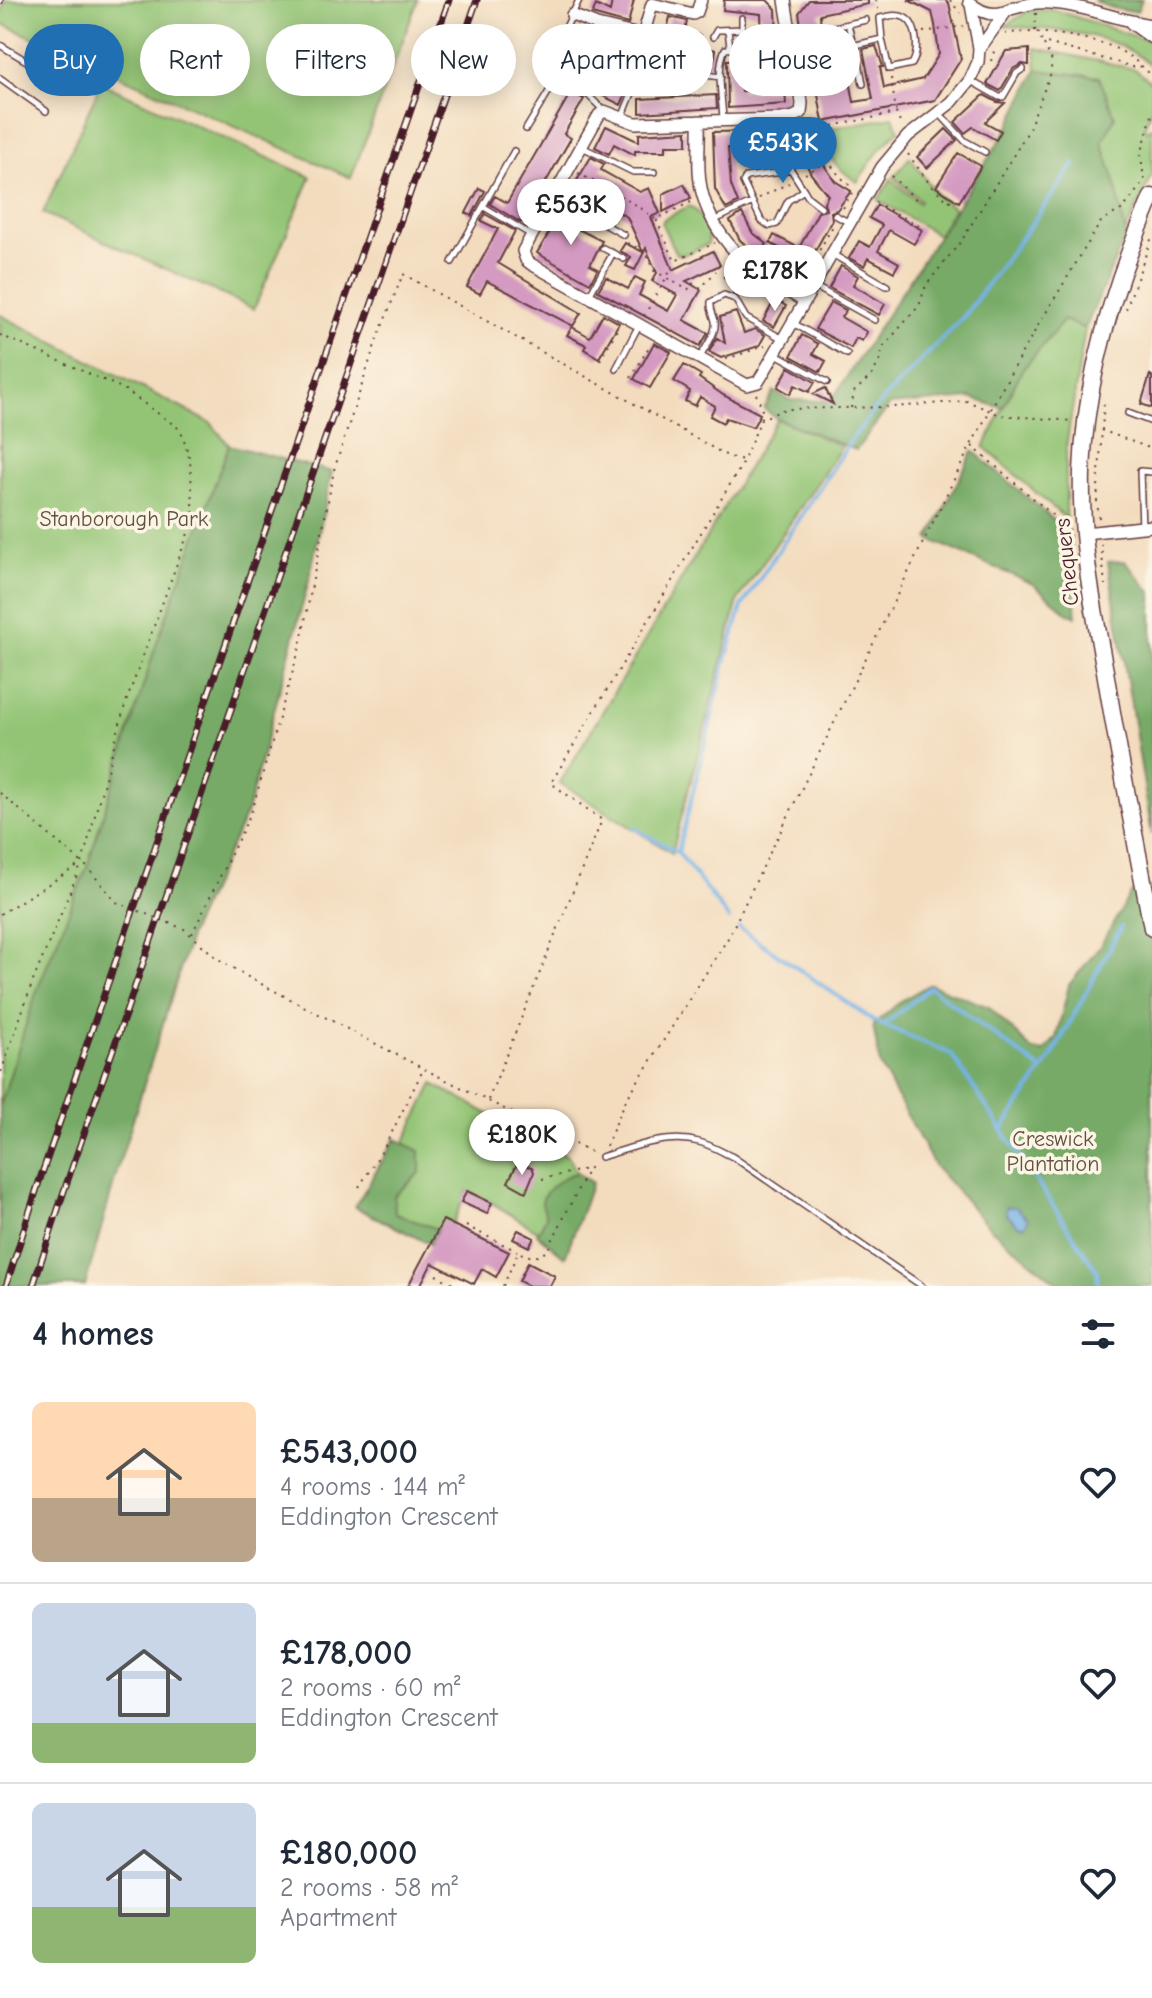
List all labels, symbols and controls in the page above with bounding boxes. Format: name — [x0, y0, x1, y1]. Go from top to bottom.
chip: Buy — [24, 24, 124, 96]
chip: Rent — [140, 24, 250, 96]
chip: Filters — [266, 24, 395, 96]
chip: New — [411, 24, 516, 96]
chip: Apartment — [532, 24, 713, 96]
chip: House — [729, 24, 860, 96]
pin: £543K — [727, 117, 839, 185]
text: £543K — [748, 128, 818, 158]
pin: £563K — [515, 179, 627, 247]
text: £563K — [535, 190, 607, 220]
pin: £178K — [719, 245, 831, 313]
text: £178K — [742, 256, 808, 286]
park label: Stanborough Park — [40, 506, 209, 532]
street label: Chequers — [1049, 517, 1085, 607]
pin: £180K — [466, 1109, 578, 1177]
text: £180K — [487, 1120, 557, 1150]
park label: Creswick Plantation — [1007, 1126, 1099, 1177]
icon: filters — [1076, 1312, 1120, 1356]
text: 4 homes — [32, 1314, 154, 1354]
text: £543,000 — [280, 1432, 418, 1472]
icon: home — [96, 1434, 192, 1530]
icon: heart — [1076, 1460, 1120, 1504]
text: 4 rooms · 144 m² — [280, 1472, 465, 1502]
text: Eddington Crescent — [280, 1502, 498, 1532]
text: £178,000 — [280, 1633, 412, 1673]
icon: home — [96, 1635, 192, 1731]
icon: heart — [1076, 1661, 1120, 1705]
text: 2 rooms · 60 m² — [280, 1673, 461, 1703]
text: Eddington Crescent — [280, 1703, 498, 1733]
text: £180,000 — [280, 1833, 417, 1873]
icon: home — [96, 1835, 192, 1931]
icon: heart — [1076, 1861, 1120, 1905]
text: 2 rooms · 58 m² — [280, 1873, 458, 1903]
text: Apartment — [280, 1903, 396, 1933]

